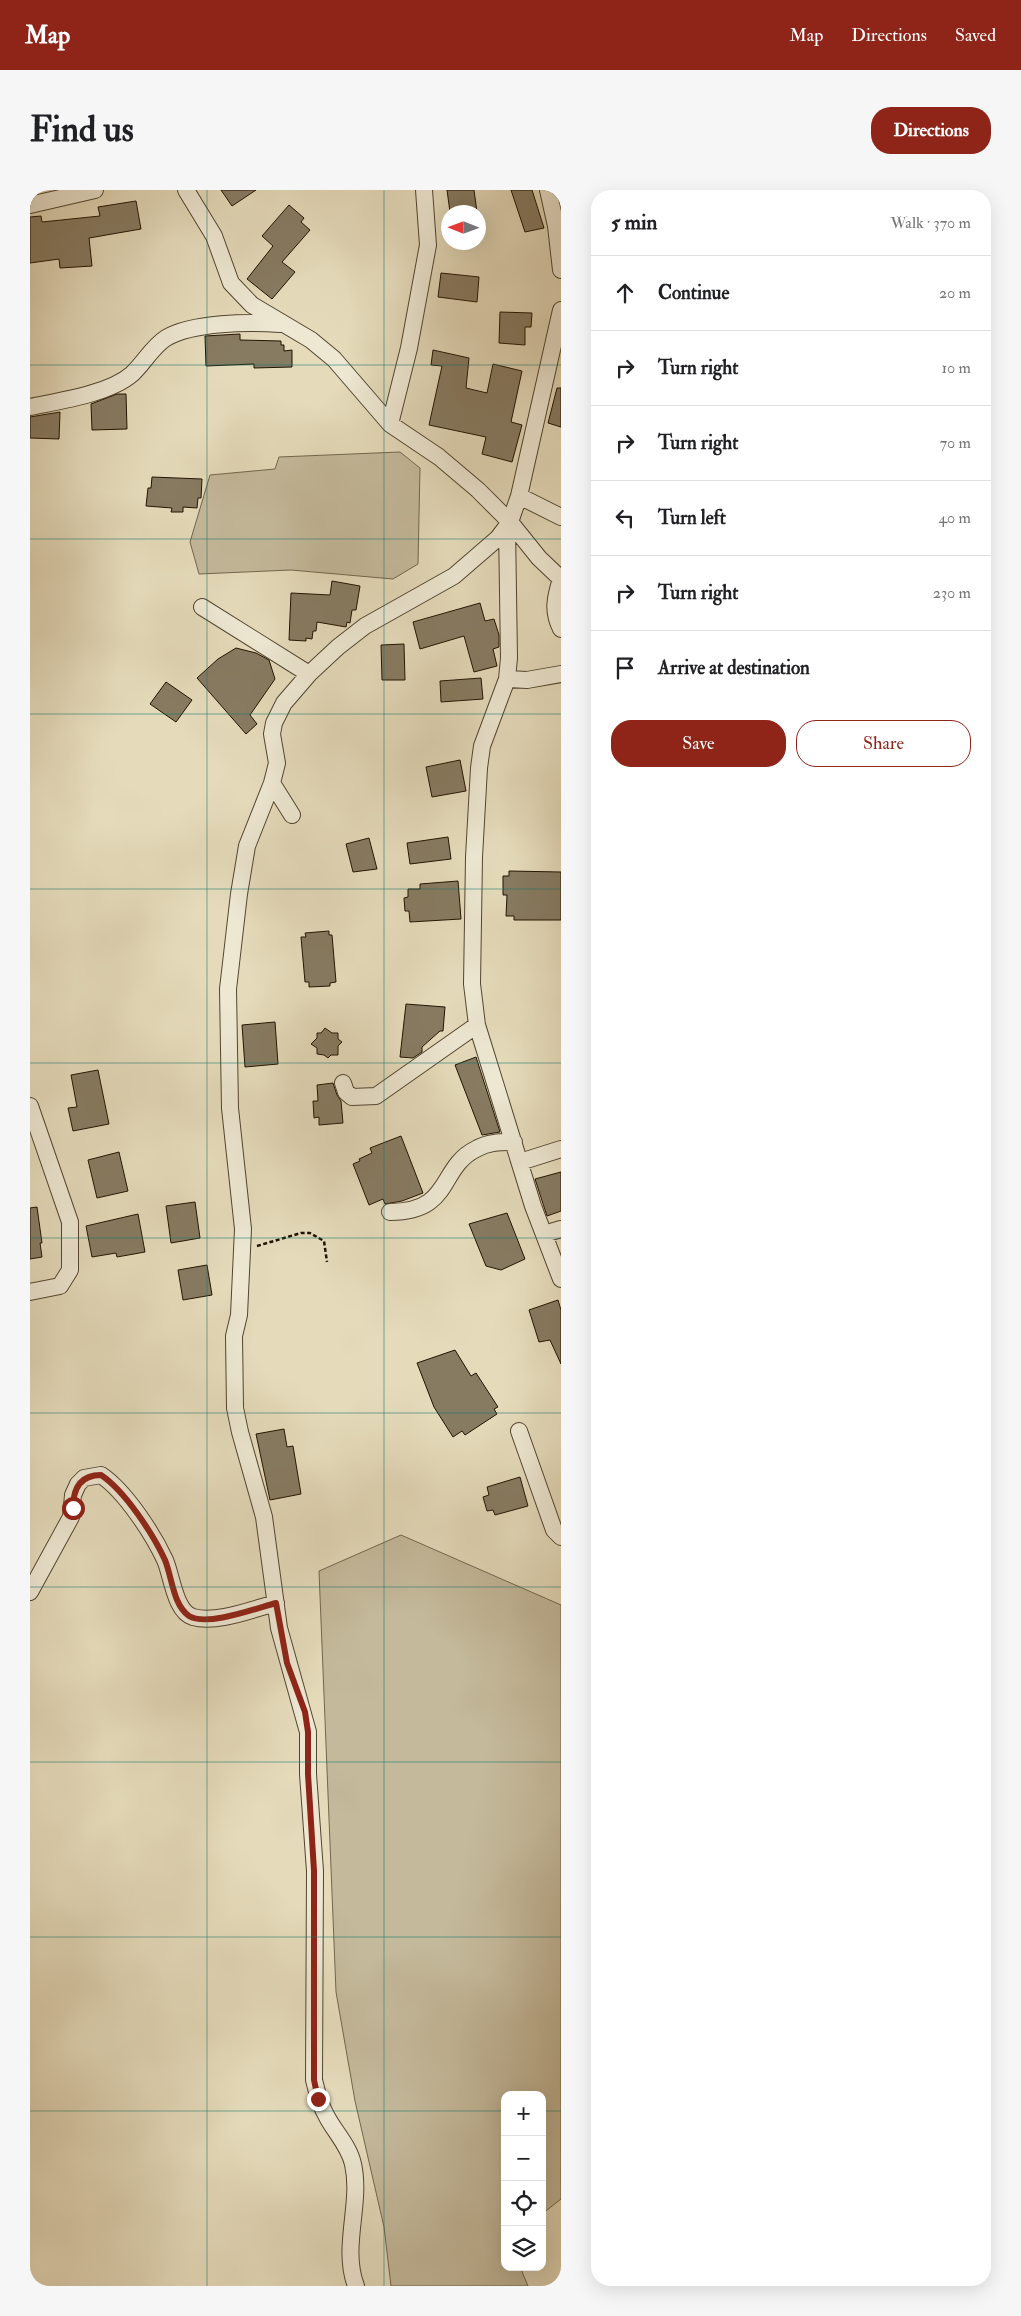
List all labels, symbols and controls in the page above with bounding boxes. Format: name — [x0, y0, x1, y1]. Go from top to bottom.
text: Map — [25, 20, 70, 51]
text: Map — [790, 24, 823, 47]
text: Directions — [851, 24, 927, 47]
text: Saved — [955, 24, 996, 47]
button: Directions — [871, 107, 991, 154]
text: Find us — [30, 108, 134, 152]
north arrow — [441, 205, 486, 250]
text: 5 min — [611, 209, 657, 236]
text: Walk · 370 m — [890, 213, 971, 233]
icon: ahead — [611, 279, 639, 307]
text: Continue — [658, 281, 729, 305]
text: 20 m — [939, 283, 971, 303]
icon: right — [611, 354, 639, 382]
text: Turn right — [658, 356, 738, 380]
text: 10 m — [941, 358, 971, 378]
icon: right — [611, 429, 639, 457]
text: Turn right — [658, 431, 738, 455]
text: 70 m — [940, 433, 971, 453]
icon: left — [611, 504, 639, 532]
text: Turn left — [658, 506, 726, 530]
text: 40 m — [938, 508, 971, 528]
icon: right — [611, 579, 639, 607]
text: Turn right — [658, 581, 738, 605]
text: 230 m — [933, 583, 971, 603]
icon: arrive — [611, 654, 639, 682]
text: Arrive at destination — [658, 656, 810, 680]
button: Save — [611, 720, 786, 767]
button: Share — [796, 720, 971, 767]
route start — [62, 1497, 85, 1520]
route end — [307, 2088, 330, 2111]
map controls — [501, 2091, 546, 2271]
button: + — [501, 2091, 546, 2136]
button: − — [501, 2136, 546, 2181]
button: locate — [501, 2181, 546, 2226]
button: layers — [501, 2226, 546, 2271]

